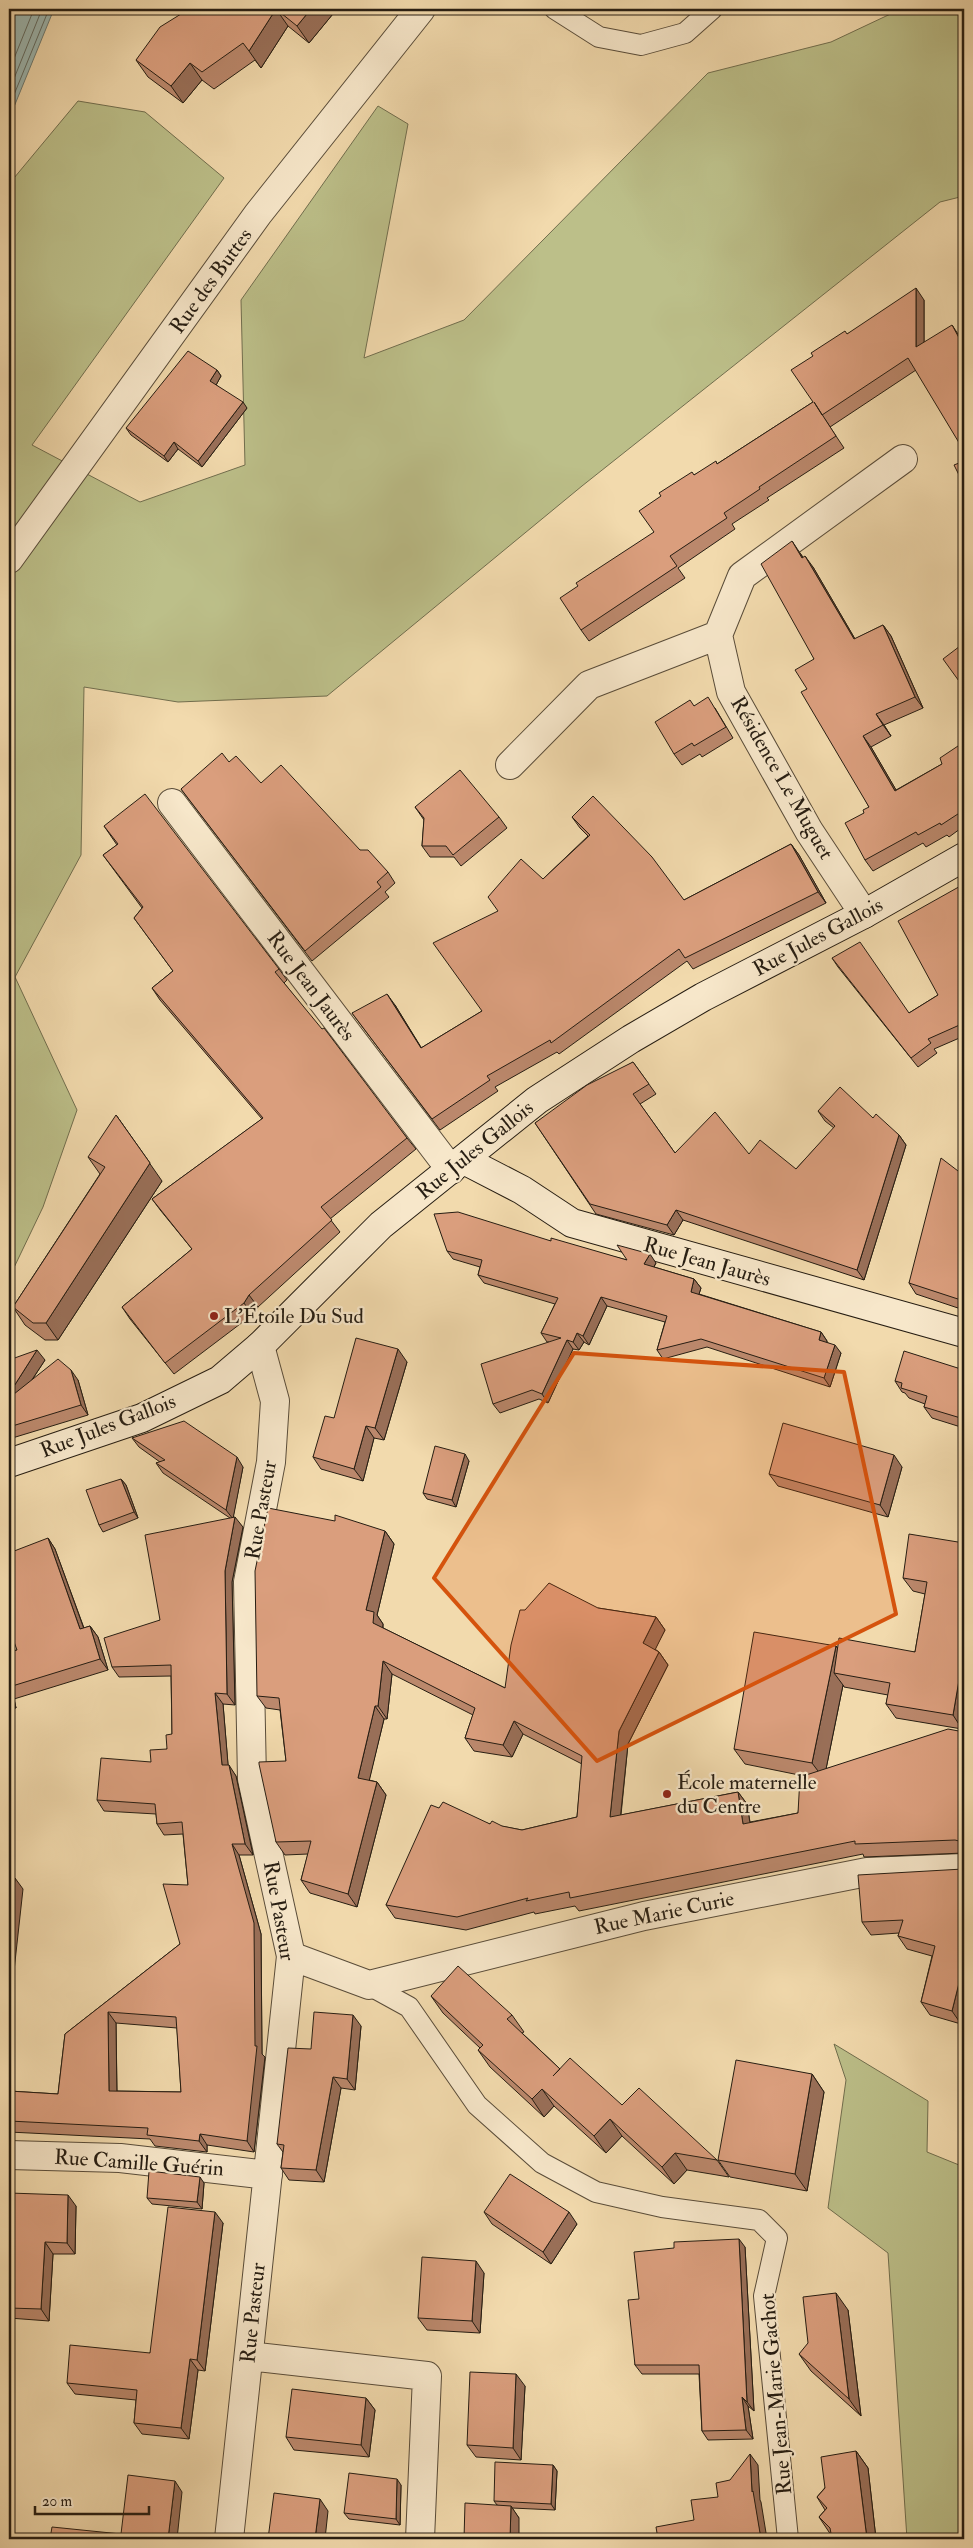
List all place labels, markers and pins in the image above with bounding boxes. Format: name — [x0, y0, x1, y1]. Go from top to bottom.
place label: L'Étoile Du Sud — [224, 1303, 365, 1330]
marker: L'Étoile Du Sud — [208, 1310, 220, 1322]
place label: École maternelle du Centre — [677, 1769, 817, 1820]
marker: École maternelle du Centre — [661, 1788, 673, 1800]

